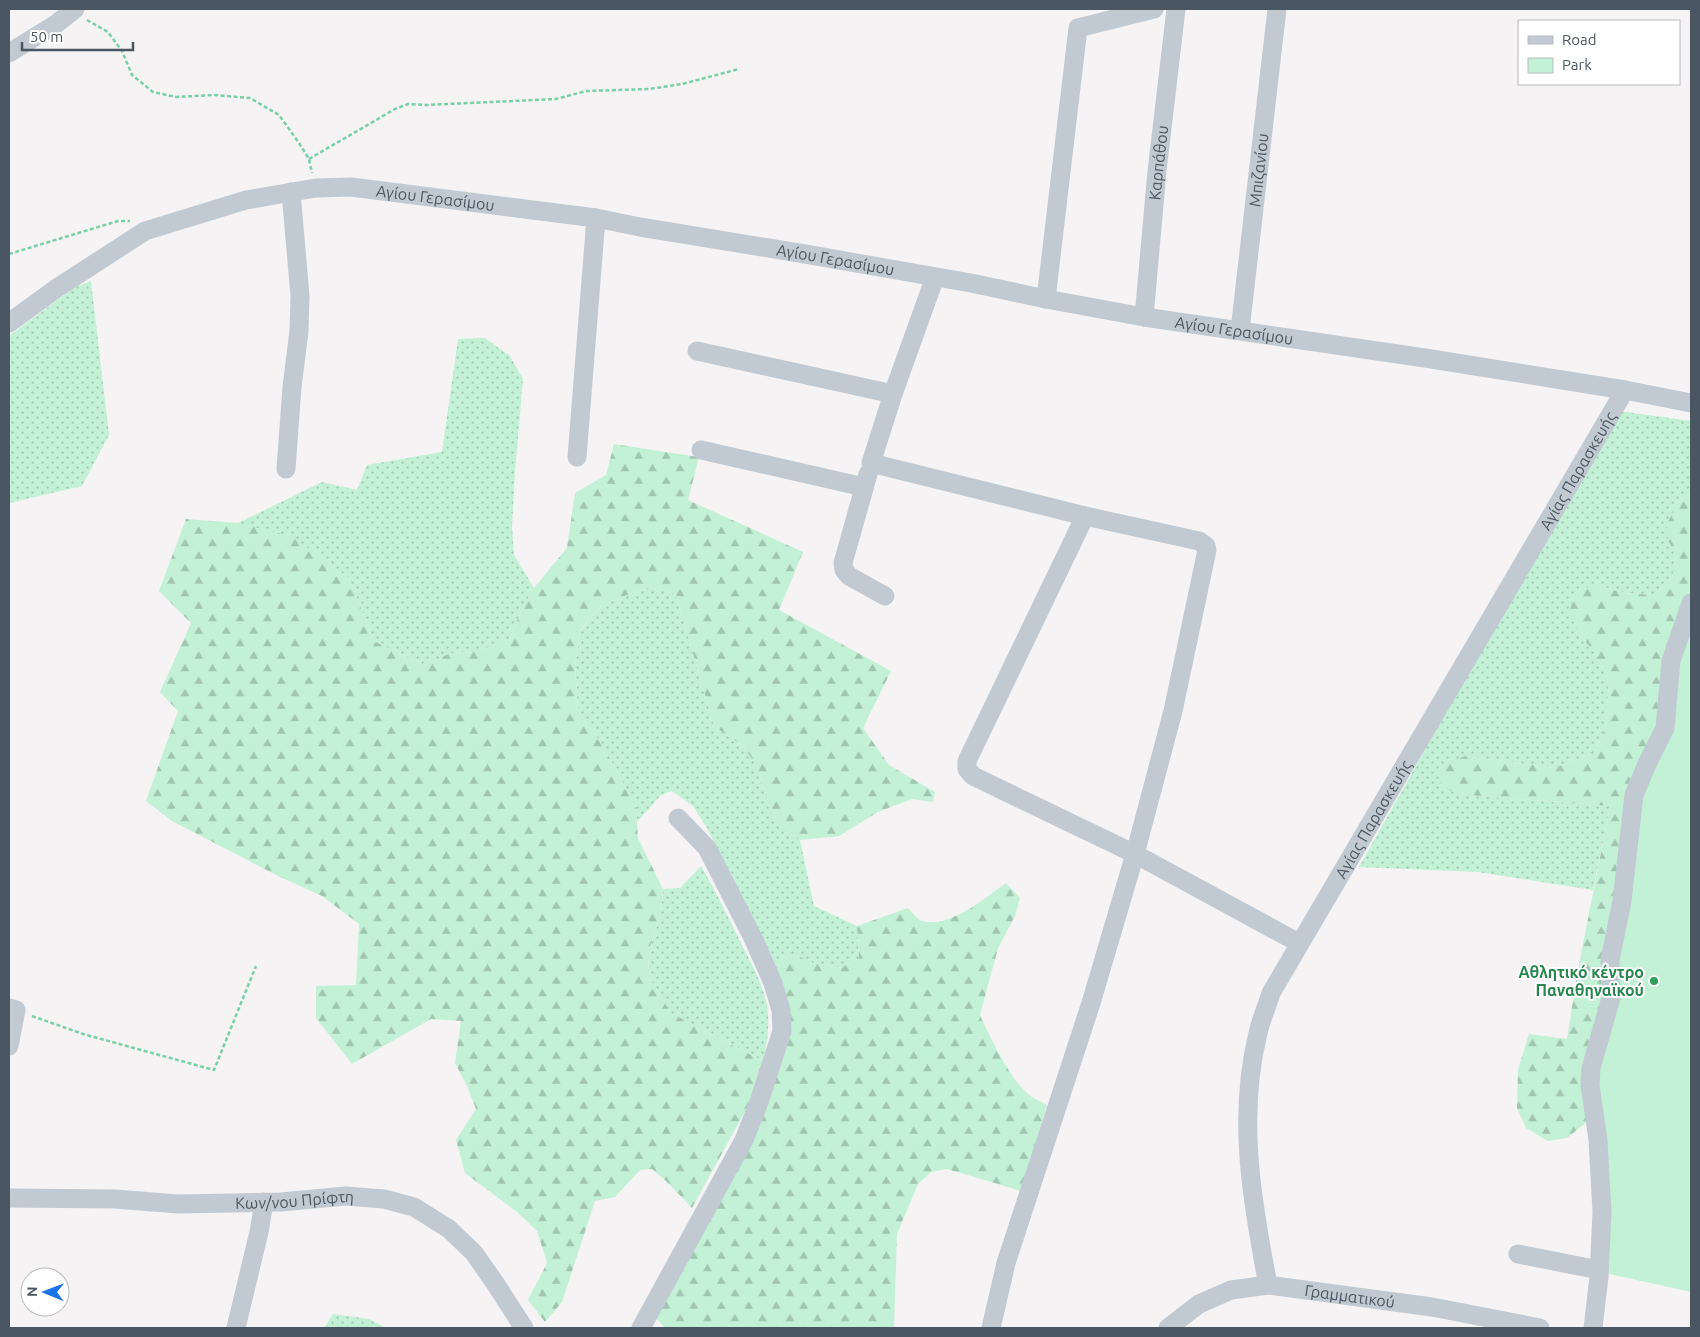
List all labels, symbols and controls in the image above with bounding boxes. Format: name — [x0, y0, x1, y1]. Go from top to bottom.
scale bar — [22, 20, 134, 52]
legend — [1518, 20, 1680, 85]
text: 50 m — [30, 28, 63, 45]
text: Road — [1562, 31, 1597, 48]
text: Park — [1562, 56, 1592, 73]
street label: Καρπάθου — [1145, 124, 1171, 201]
street label: Μπιζανίου — [1245, 132, 1272, 208]
street label: Αγίου Γερασίμου — [375, 181, 496, 214]
street label: Αγίου Γερασίμου — [775, 240, 896, 278]
street label: Αγίου Γερασίμου — [1174, 313, 1295, 348]
street label: Αγίας Παρασκευής — [1536, 408, 1620, 533]
street label: Αγίας Παρασκευής — [1331, 757, 1416, 881]
place label: Αθλητικό κέντρο Παναθηναϊκού — [1518, 963, 1644, 999]
marker: Αθλητικό κέντρο Παναθηναϊκού — [1648, 975, 1660, 987]
street label: Κων/νου Πρίφτη — [235, 1187, 355, 1212]
north arrow — [20, 1267, 70, 1317]
street label: Γραμματικού — [1304, 1281, 1396, 1311]
text: N — [24, 1286, 40, 1297]

